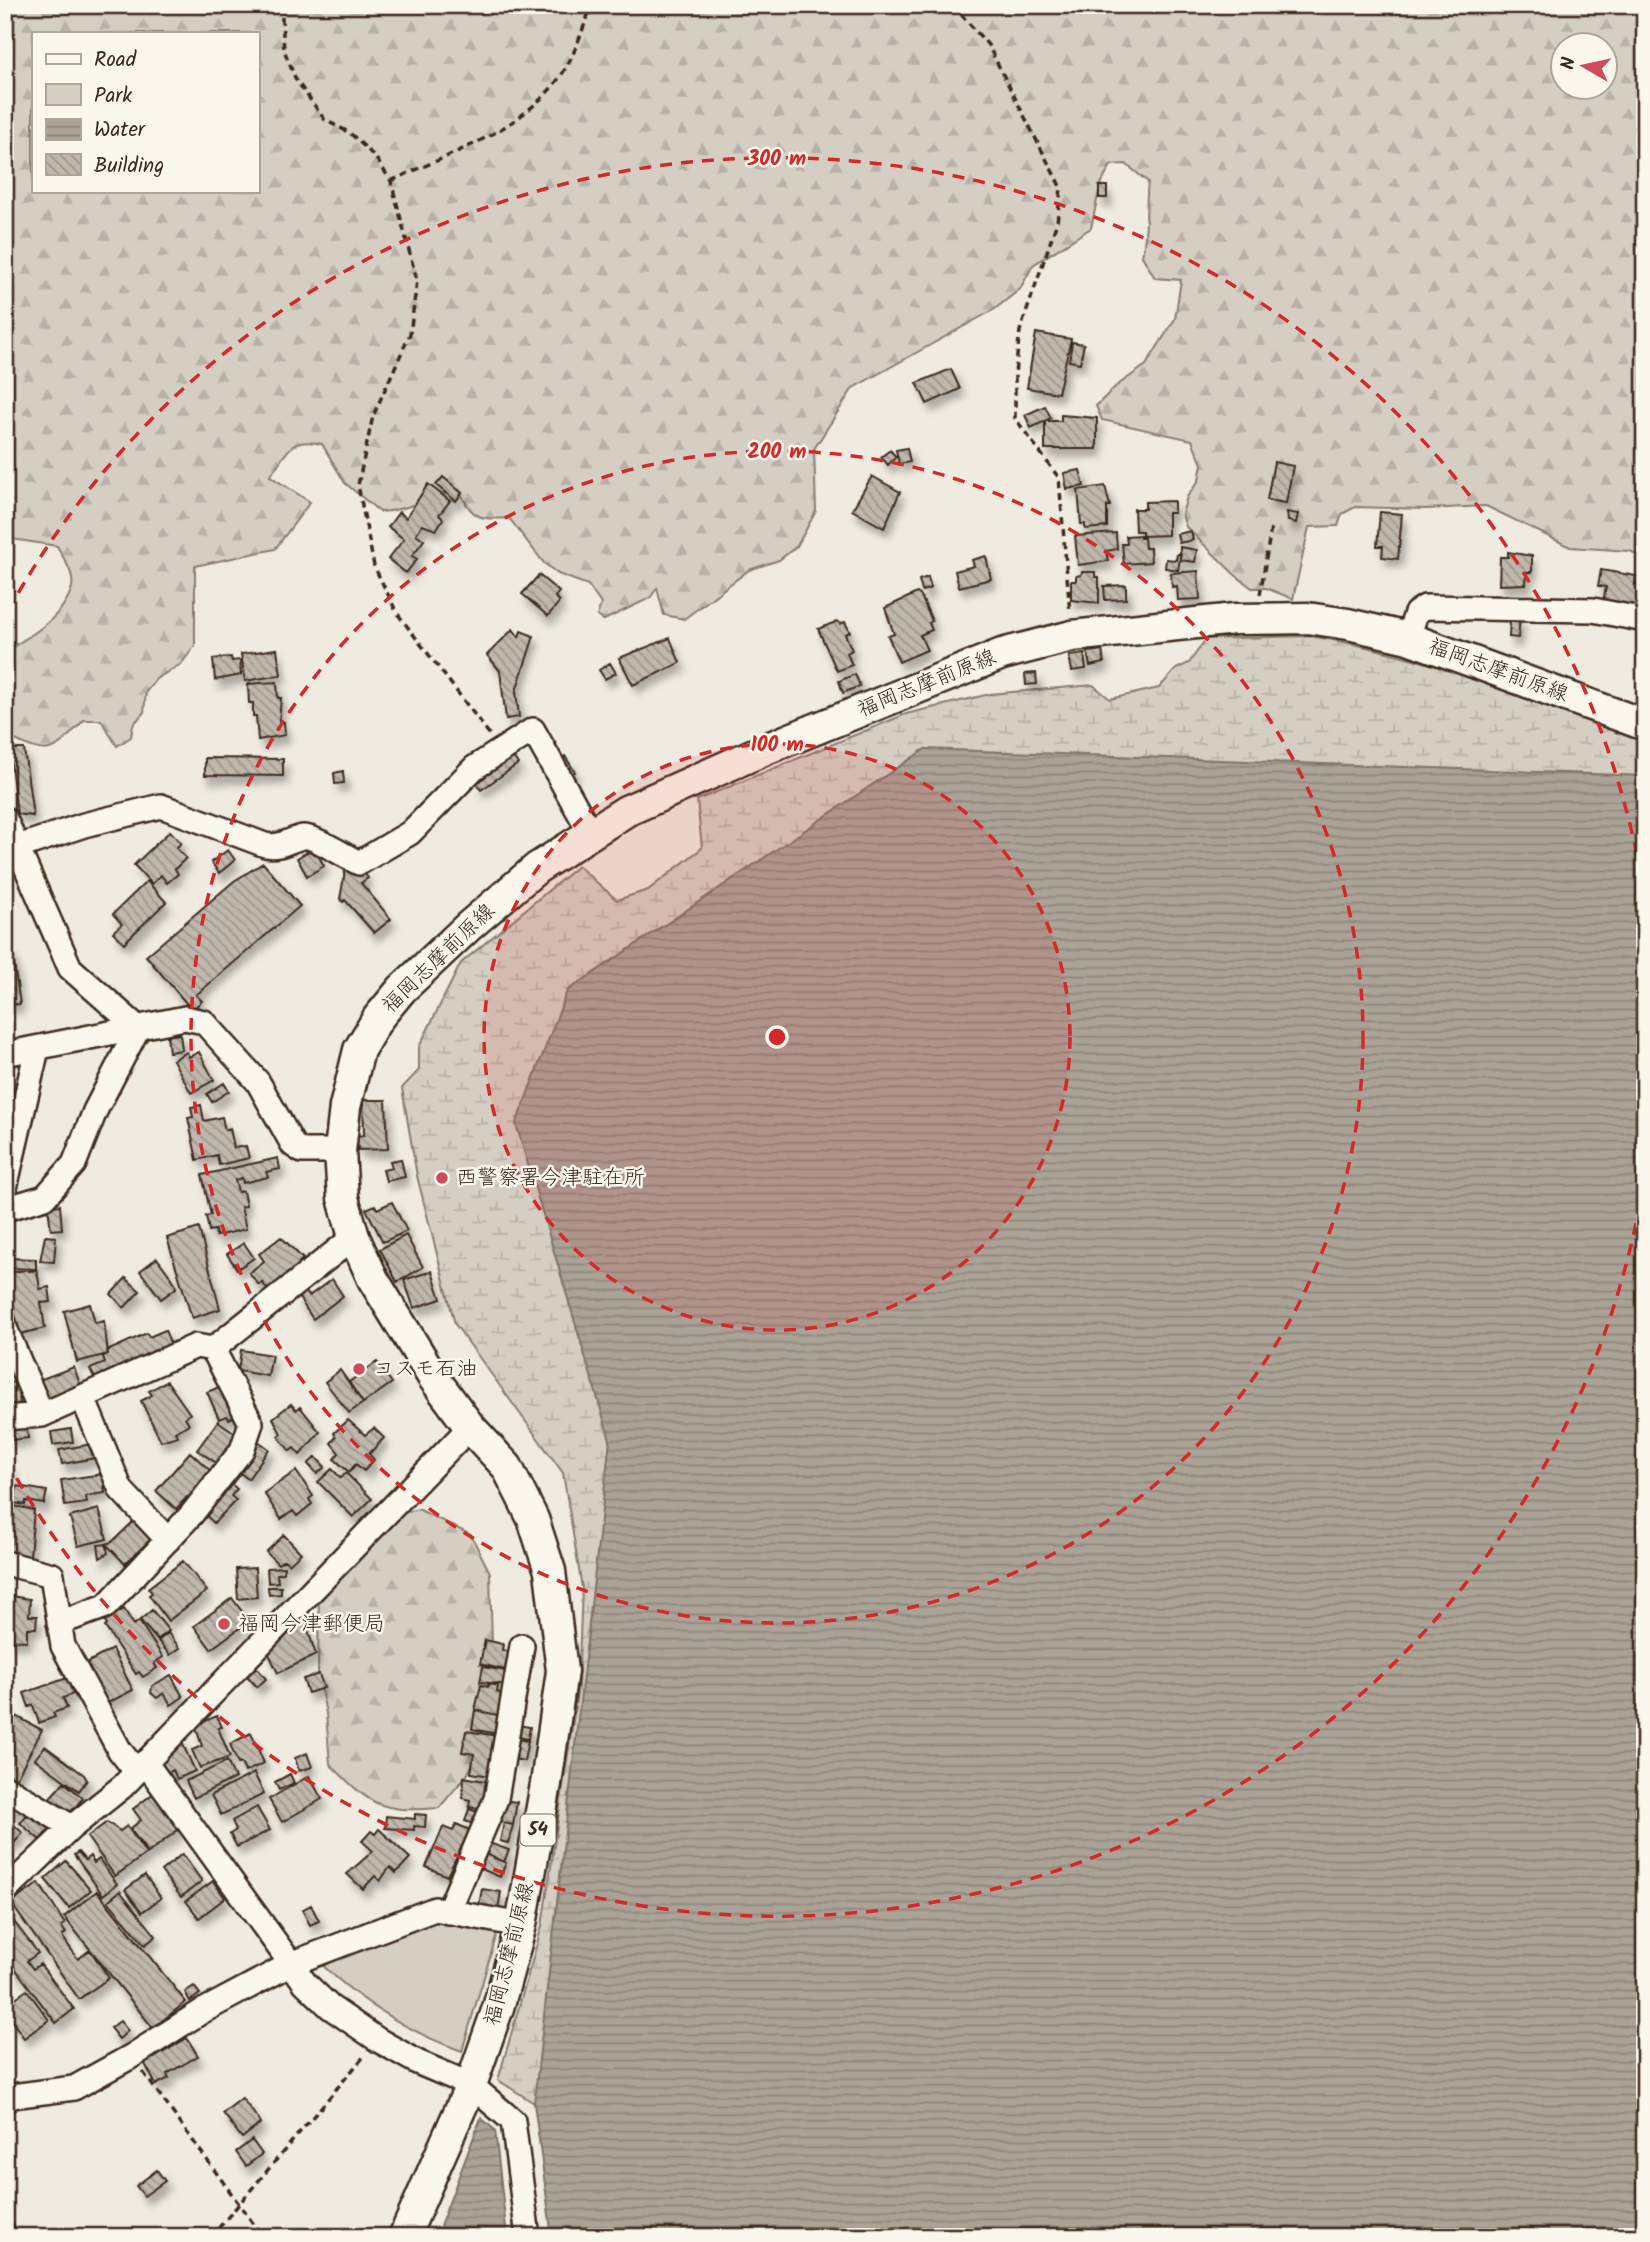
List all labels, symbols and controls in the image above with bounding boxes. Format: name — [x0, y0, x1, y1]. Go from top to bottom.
legend — [32, 32, 259, 192]
north arrow — [1548, 32, 1618, 102]
text: Road — [94, 44, 137, 77]
text: N — [1553, 55, 1585, 72]
text: Park — [94, 80, 132, 113]
text: Water — [94, 114, 146, 147]
text: 300 m — [747, 143, 806, 176]
text: Building — [94, 150, 164, 183]
text: 200 m — [747, 436, 807, 469]
street label: 福岡志摩前原線 — [1423, 630, 1573, 712]
street label: 福岡志摩前原線 — [853, 641, 1001, 727]
text: 100 m — [750, 729, 804, 762]
street label: 福岡志摩前原線 — [375, 896, 503, 1022]
centre of rings — [765, 1025, 789, 1049]
place label: 西警察署今津駐在所 — [456, 1162, 645, 1195]
marker: 西警察署今津駐在所 — [434, 1170, 450, 1186]
place label: コスモ石油 — [373, 1353, 477, 1386]
marker: コスモ石油 — [351, 1361, 367, 1377]
place label: 福岡今津郵便局 — [238, 1608, 385, 1641]
marker: 福岡今津郵便局 — [216, 1616, 232, 1632]
road number: 54 — [520, 1814, 556, 1846]
street label: 福岡志摩前原線 — [476, 1879, 544, 2029]

